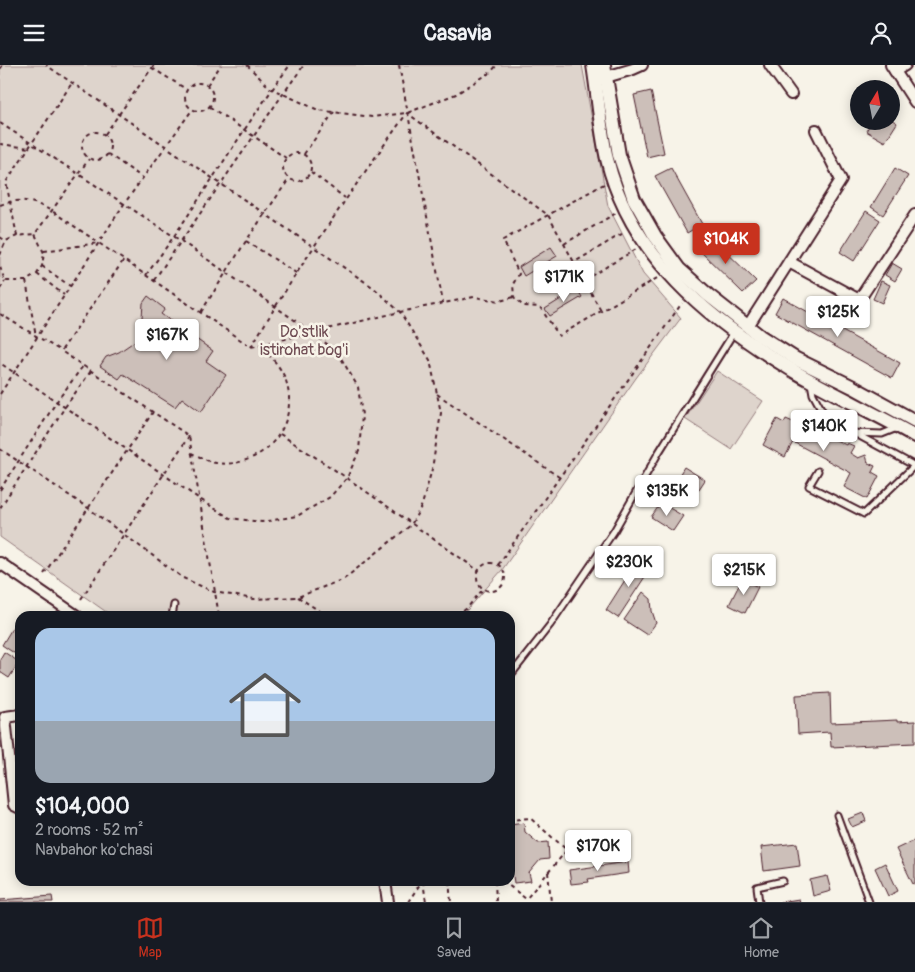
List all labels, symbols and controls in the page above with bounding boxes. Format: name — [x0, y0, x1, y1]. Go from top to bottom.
icon: menu — [20, 19, 48, 47]
text: Casavia — [424, 19, 491, 47]
icon: person — [867, 19, 895, 47]
north arrow — [850, 80, 900, 130]
map controls — [850, 80, 900, 130]
pin: $104K — [691, 223, 761, 265]
text: $104K — [704, 229, 748, 249]
pin: $171K — [529, 261, 599, 303]
text: $171K — [544, 267, 584, 287]
pin: $125K — [803, 295, 873, 338]
text: $125K — [817, 302, 859, 322]
pin: $167K — [132, 319, 202, 361]
park label: Do'stlik istirohat bog'i — [260, 322, 348, 360]
text: $167K — [146, 325, 188, 345]
pin: $140K — [789, 409, 859, 452]
text: $140K — [802, 416, 846, 436]
pin: $135K — [632, 475, 702, 517]
text: $135K — [646, 481, 688, 501]
pin: $230K — [594, 545, 664, 588]
text: $230K — [606, 552, 652, 572]
pin: $215K — [709, 553, 779, 596]
text: $215K — [723, 560, 765, 580]
icon: home — [220, 660, 310, 750]
text: $104,000 — [35, 793, 129, 820]
text: 2 rooms · 52 m² — [35, 820, 144, 840]
pin: $170K — [563, 829, 633, 872]
text: $170K — [576, 836, 620, 856]
text: Navbahor ko'chasi — [35, 840, 153, 860]
tab: Map — [136, 914, 164, 961]
tab: Saved — [436, 914, 471, 961]
tab: Home — [744, 914, 779, 961]

